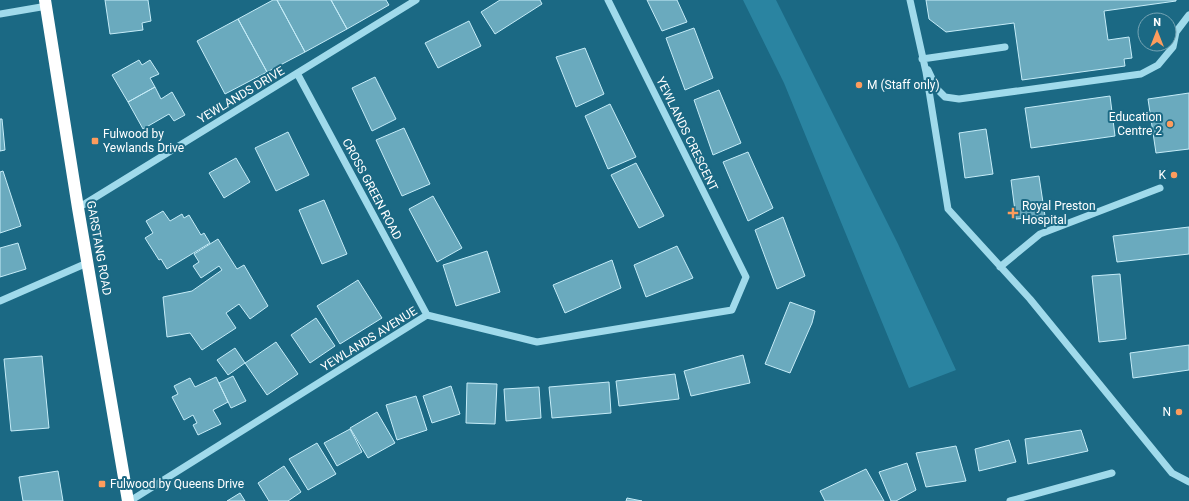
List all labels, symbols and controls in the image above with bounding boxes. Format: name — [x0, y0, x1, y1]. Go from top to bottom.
north arrow — [1137, 12, 1177, 52]
text: N — [1153, 16, 1161, 29]
street label: YEWLANDS DRIVE — [195, 64, 287, 126]
street label: YEWLANDS CRESCENT — [653, 75, 721, 193]
place label: M (Staff only) — [867, 78, 940, 92]
marker: M (Staff only) — [854, 80, 864, 90]
place label: Education Centre 2 — [1109, 110, 1162, 138]
marker: Education Centre 2 — [1165, 119, 1175, 129]
place label: Fulwood by Yewlands Drive — [103, 127, 184, 155]
marker: Fulwood by Yewlands Drive — [90, 136, 100, 146]
street label: CROSS GREEN ROAD — [339, 136, 405, 242]
place label: K — [1158, 168, 1166, 182]
marker: K — [1169, 170, 1179, 180]
place label: Royal Preston Hospital — [1022, 199, 1096, 227]
street label: GARSTANG ROAD — [84, 200, 114, 297]
marker: Royal Preston Hospital — [1007, 207, 1019, 219]
street label: YEWLANDS AVENUE — [318, 304, 420, 374]
place label: N — [1162, 405, 1171, 419]
marker: N — [1174, 407, 1184, 417]
place label: Fulwood by Queens Drive — [110, 477, 244, 491]
marker: Fulwood by Queens Drive — [97, 479, 107, 489]

